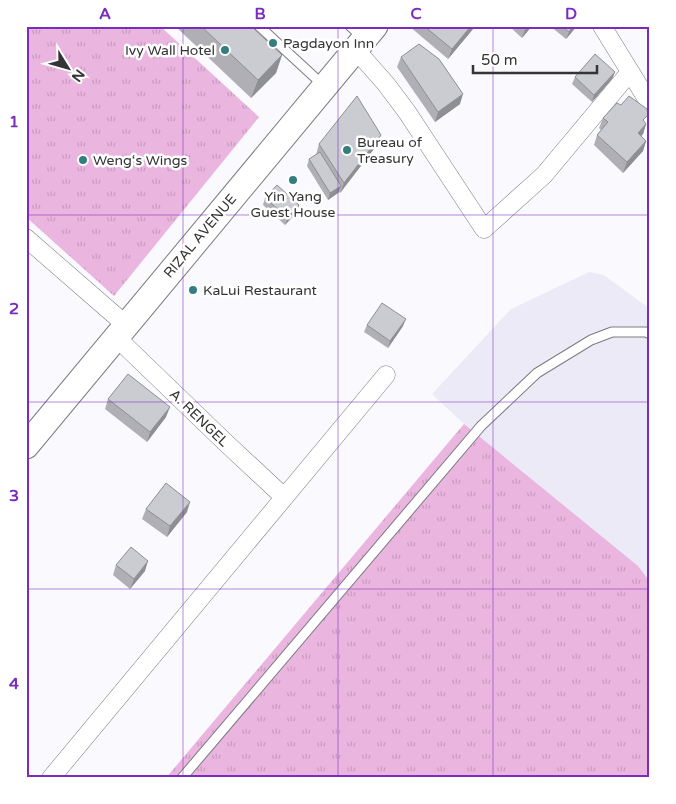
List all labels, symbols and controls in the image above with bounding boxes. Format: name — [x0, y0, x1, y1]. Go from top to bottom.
text: A — [99, 4, 111, 24]
text: B — [254, 4, 266, 24]
text: C — [410, 4, 422, 24]
text: D — [565, 4, 577, 24]
place label: Pagdayon Inn — [283, 35, 374, 52]
marker: Pagdayon Inn — [267, 37, 279, 49]
north arrow — [42, 42, 92, 92]
place label: Ivy Wall Hotel — [125, 42, 215, 59]
scale bar — [473, 42, 597, 74]
marker: Ivy Wall Hotel — [219, 44, 231, 56]
text: 50 m — [481, 51, 518, 69]
text: N — [68, 66, 88, 85]
text: 1 — [9, 112, 19, 132]
place label: Bureau of Treasury — [357, 134, 423, 167]
marker: Bureau of Treasury — [341, 144, 353, 156]
place label: Weng‘s Wings — [93, 152, 188, 169]
marker: Weng‘s Wings — [77, 154, 89, 166]
marker: Yin Yang Guest House — [287, 174, 299, 186]
place label: Yin Yang Guest House — [251, 188, 335, 221]
street label: RIZAL AVENUE — [160, 191, 240, 281]
place label: KaLui Restaurant — [203, 282, 318, 299]
marker: KaLui Restaurant — [187, 284, 199, 296]
text: 2 — [9, 299, 19, 319]
street label: A. RENGEL — [166, 386, 232, 450]
text: 3 — [9, 486, 19, 506]
text: 4 — [9, 674, 19, 694]

